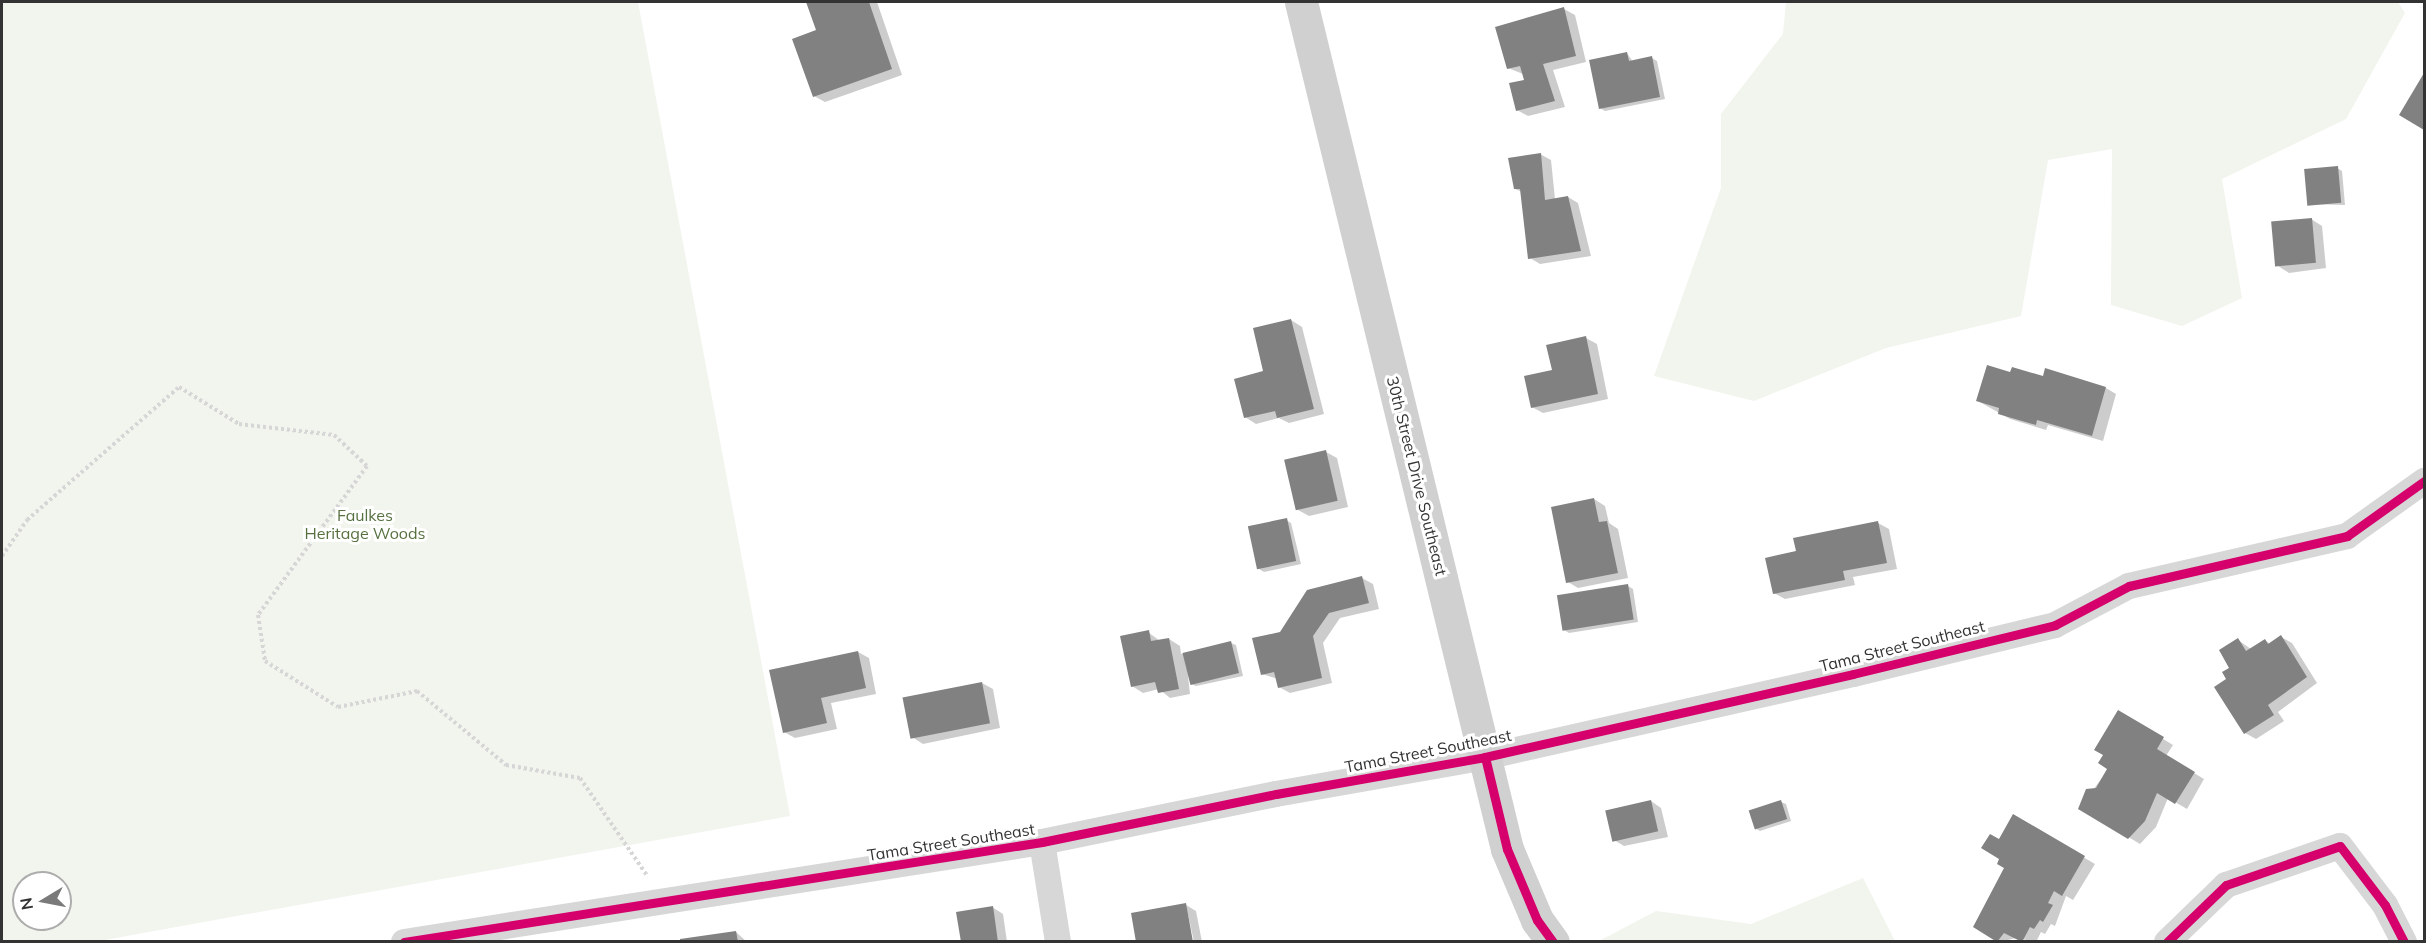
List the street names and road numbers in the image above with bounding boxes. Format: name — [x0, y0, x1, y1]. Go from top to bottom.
street label: 30th Street Drive Southeast — [1383, 374, 1451, 578]
street label: Tama Street Southeast — [1818, 616, 1986, 676]
street label: Tama Street Southeast — [1343, 725, 1513, 777]
street label: Tama Street Southeast — [866, 819, 1036, 865]

